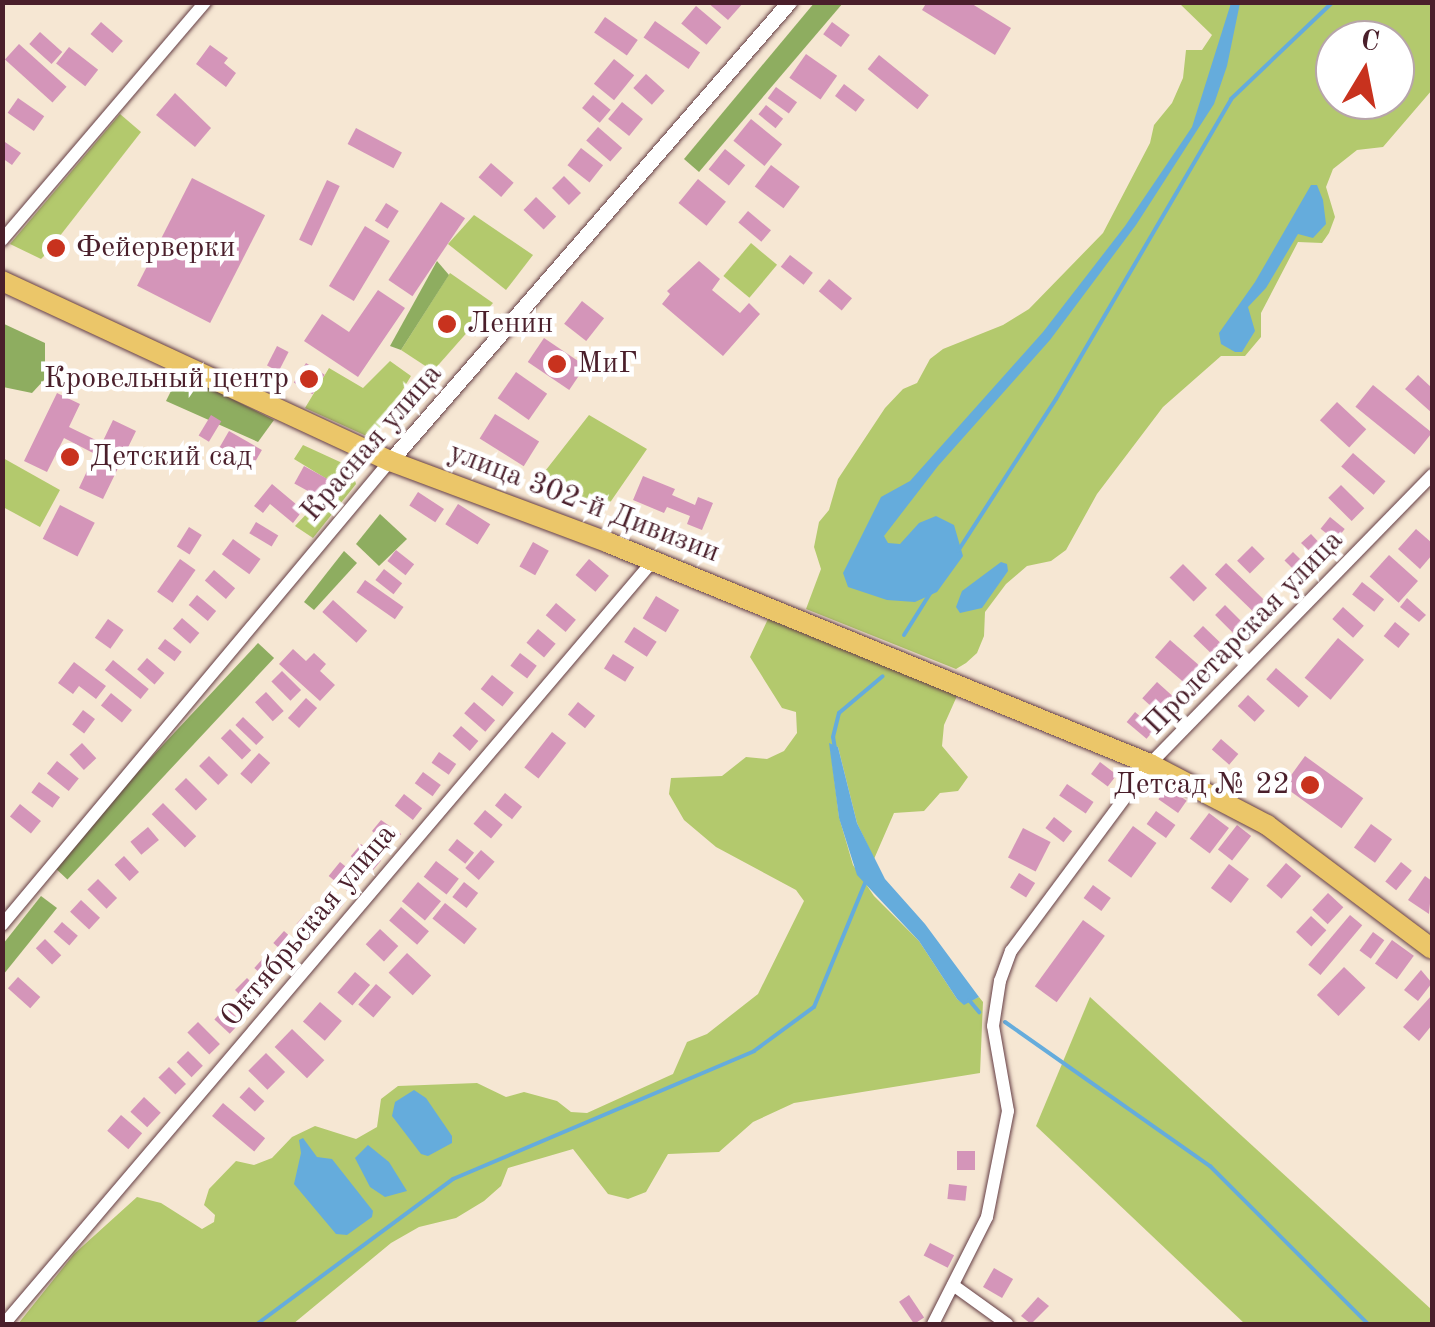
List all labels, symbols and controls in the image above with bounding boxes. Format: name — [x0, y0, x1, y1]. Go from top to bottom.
north arrow — [1315, 20, 1415, 120]
text: С — [1358, 27, 1381, 58]
place label: Фейерверки — [76, 230, 235, 266]
marker: Фейерверки — [45, 237, 67, 259]
place label: Ленин — [467, 306, 553, 342]
marker: Ленин — [436, 313, 458, 335]
place label: МиГ — [577, 346, 638, 382]
marker: МиГ — [546, 353, 568, 375]
street label: Красная улица — [294, 357, 450, 529]
place label: Кровельный центр — [44, 361, 289, 397]
marker: Кровельный центр — [298, 368, 320, 390]
street label: улица 302-й Дивизии — [444, 435, 724, 571]
place label: Детский сад — [90, 439, 252, 475]
marker: Детский сад — [59, 446, 81, 468]
street label: Пролетарская улица — [1137, 523, 1351, 743]
place label: Детсад № 22 — [1114, 767, 1290, 803]
marker: Детсад № 22 — [1299, 774, 1321, 796]
street label: Октябрьская улица — [214, 817, 404, 1035]

